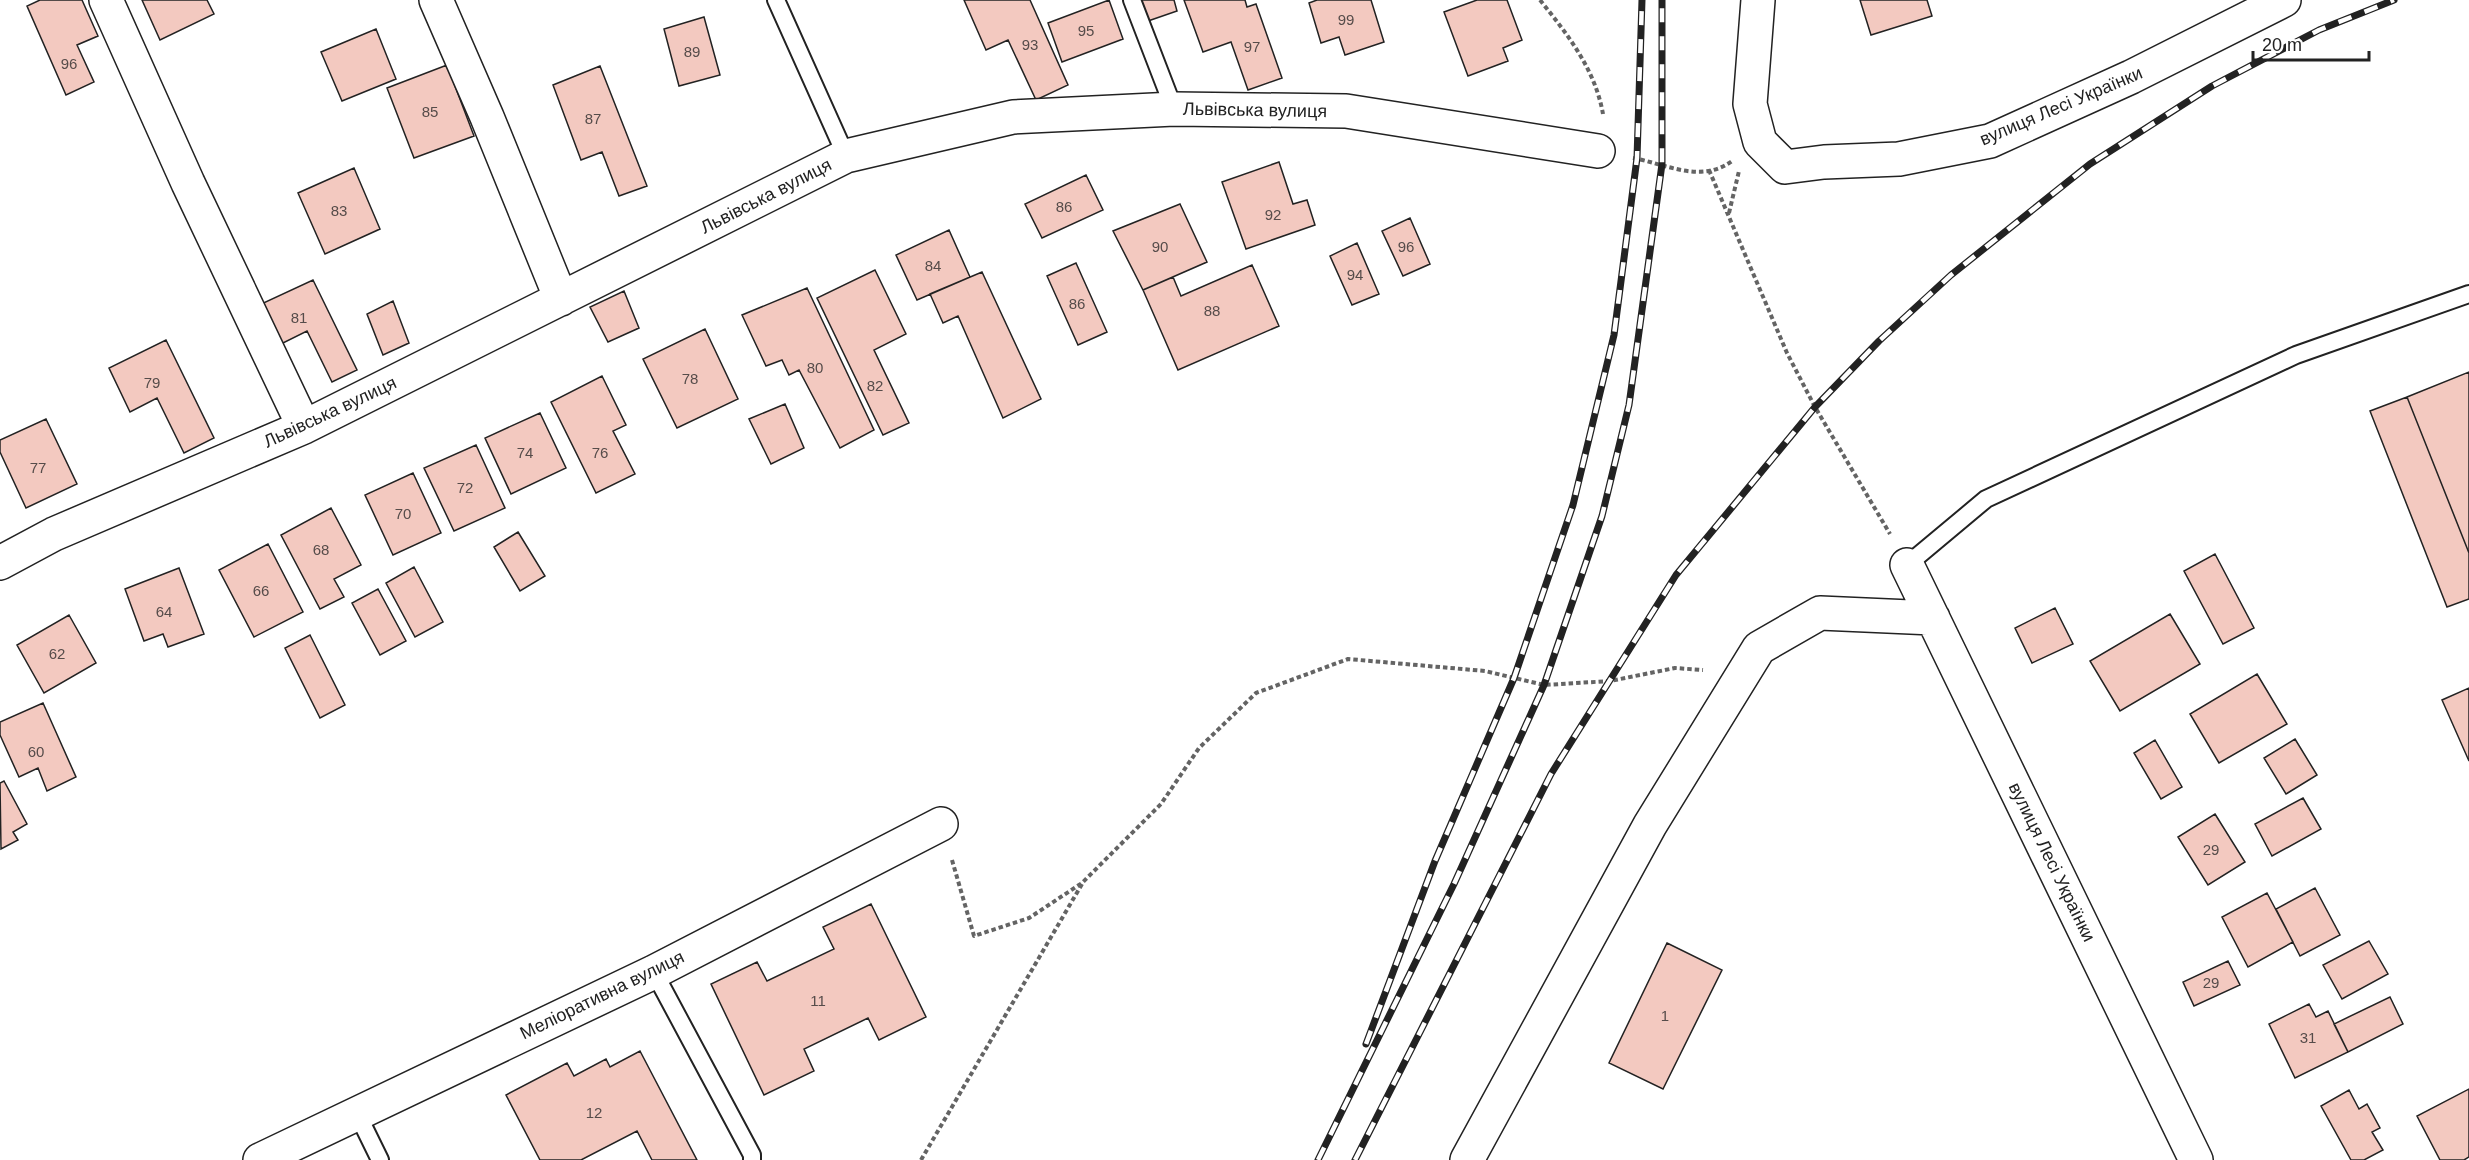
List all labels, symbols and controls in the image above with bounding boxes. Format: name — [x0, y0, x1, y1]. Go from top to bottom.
house number: 99 — [1338, 11, 1354, 28]
house number: 95 — [1078, 22, 1094, 39]
scale bar — [2253, 24, 2368, 62]
text: 20 m — [2262, 35, 2302, 55]
house number: 93 — [1022, 36, 1038, 53]
house number: 97 — [1244, 38, 1260, 55]
house number: 89 — [684, 43, 700, 60]
house number: 96 — [61, 55, 77, 72]
street label: вулиця Лесі Українки — [1977, 63, 2145, 149]
street label: Львівська вулиця — [1183, 99, 1327, 121]
house number: 85 — [422, 103, 438, 120]
house number: 87 — [585, 110, 601, 127]
street label: Львівська вулиця — [697, 154, 835, 238]
house number: 86 — [1056, 198, 1072, 215]
house number: 83 — [331, 202, 347, 219]
house number: 92 — [1265, 206, 1281, 223]
house number: 90 — [1152, 238, 1168, 255]
house number: 96 — [1398, 238, 1414, 255]
house number: 84 — [925, 257, 941, 274]
house number: 94 — [1347, 266, 1363, 283]
house number: 86 — [1069, 295, 1085, 312]
house number: 88 — [1204, 302, 1220, 319]
house number: 81 — [291, 309, 307, 326]
house number: 80 — [807, 359, 823, 376]
house number: 78 — [682, 370, 698, 387]
street label: Львівська вулиця — [260, 372, 400, 452]
house number: 79 — [144, 374, 160, 391]
house number: 82 — [867, 377, 883, 394]
house number: 74 — [517, 444, 533, 461]
house number: 76 — [592, 444, 608, 461]
house number: 77 — [30, 459, 46, 476]
house number: 72 — [457, 479, 473, 496]
house number: 70 — [395, 505, 411, 522]
house number: 68 — [313, 541, 329, 558]
house number: 66 — [253, 582, 269, 599]
house number: 64 — [156, 603, 172, 620]
house number: 62 — [49, 645, 65, 662]
house number: 60 — [28, 743, 44, 760]
street label: вулиця Лесі Українки — [2005, 779, 2099, 945]
house number: 29 — [2203, 841, 2219, 858]
street label: Меліоративна вулиця — [517, 947, 687, 1043]
house number: 29 — [2203, 974, 2219, 991]
house number: 11 — [810, 992, 826, 1009]
house number: 1 — [1661, 1007, 1669, 1024]
house number: 31 — [2300, 1029, 2316, 1046]
house number: 12 — [586, 1104, 602, 1121]

